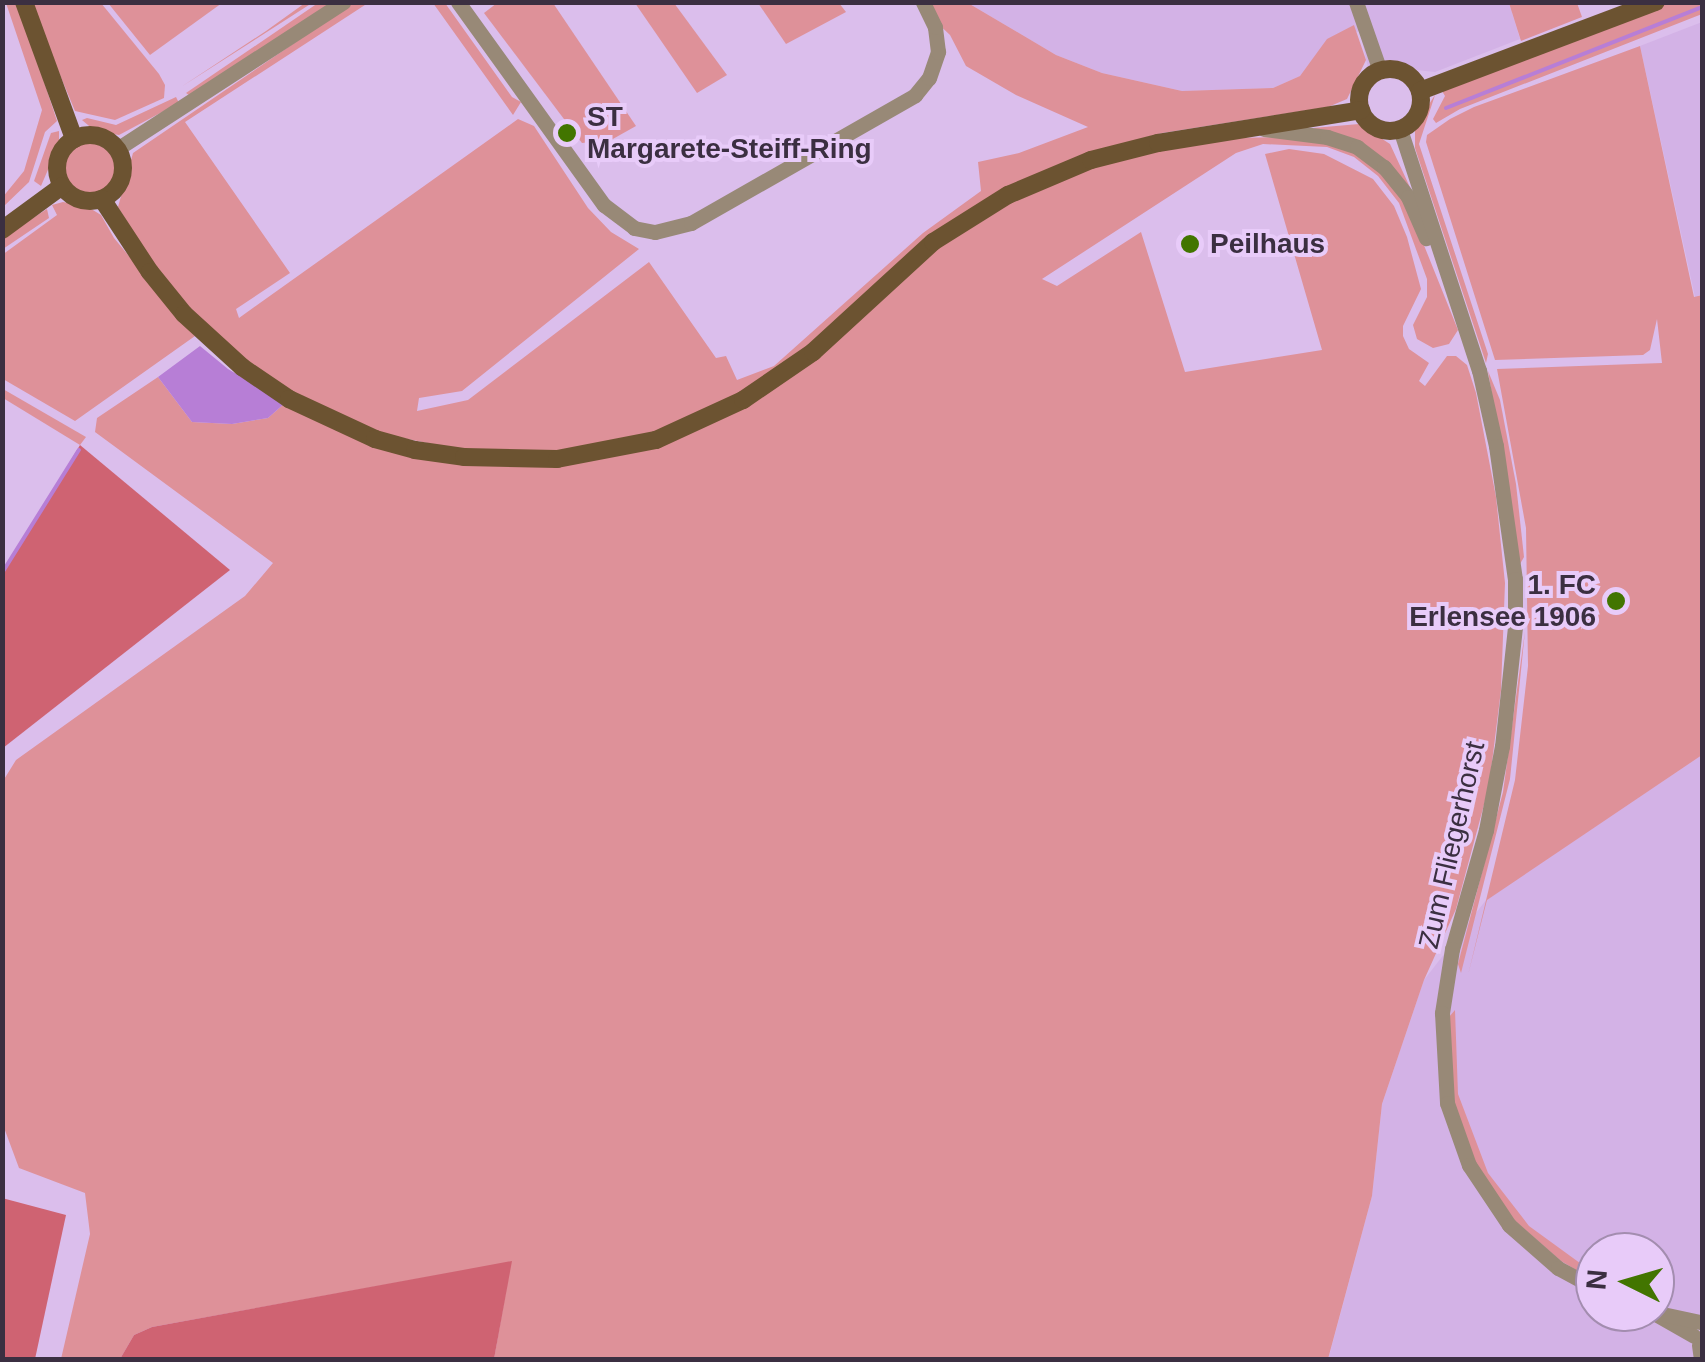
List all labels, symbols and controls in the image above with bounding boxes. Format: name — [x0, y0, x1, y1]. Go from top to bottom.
place label: ST Margarete-Steiff-Ring — [587, 100, 872, 166]
marker: ST Margarete-Steiff-Ring — [556, 122, 578, 144]
place label: Peilhaus — [1210, 227, 1325, 261]
marker: Peilhaus — [1179, 233, 1201, 255]
place label: 1. FC Erlensee 1906 — [1409, 568, 1596, 634]
marker: 1. FC Erlensee 1906 — [1605, 590, 1627, 612]
street label: Zum Fliegerhorst — [1412, 738, 1492, 952]
north arrow — [1575, 1232, 1675, 1332]
text: N — [1580, 1268, 1613, 1291]

